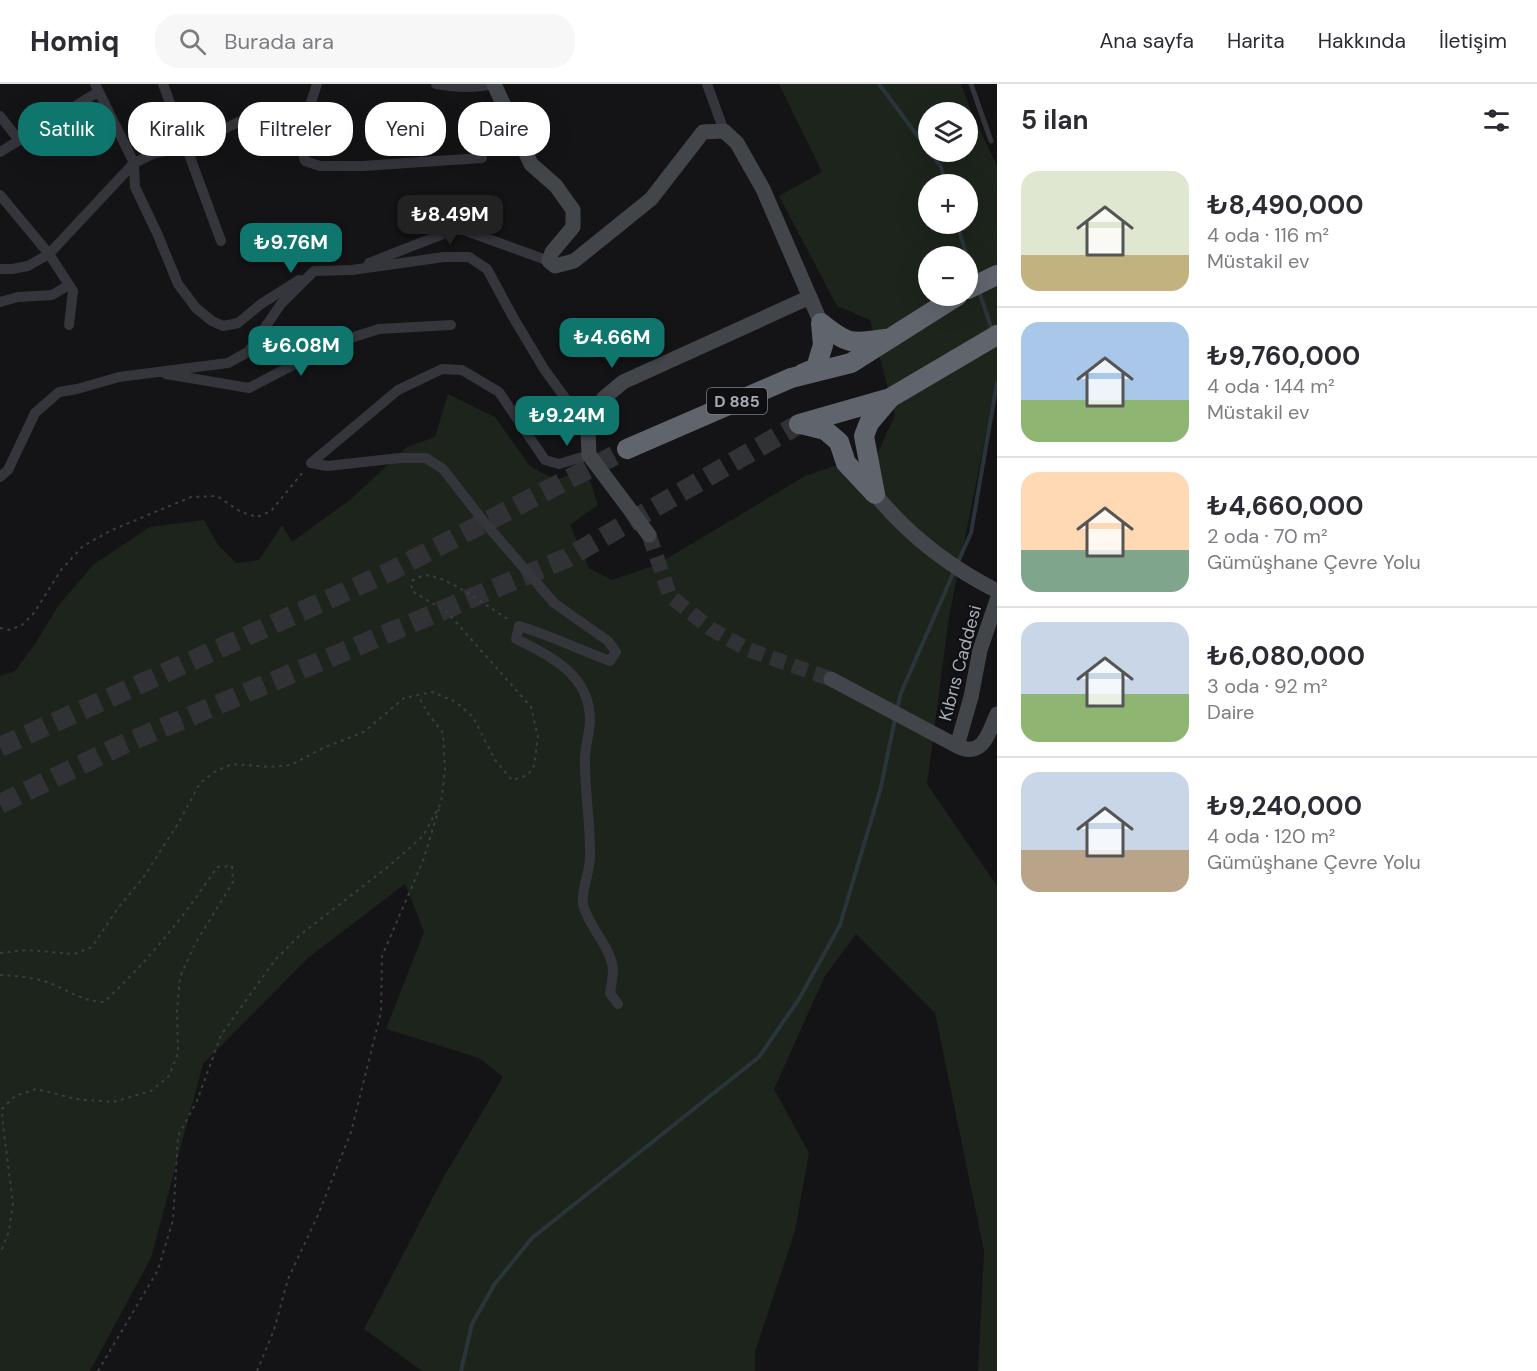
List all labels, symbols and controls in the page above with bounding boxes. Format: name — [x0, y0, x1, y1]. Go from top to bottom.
search box — [155, 14, 575, 68]
text: Homiq — [30, 23, 119, 60]
icon: search — [176, 25, 209, 58]
text: Burada ara — [224, 27, 334, 56]
text: Ana sayfa — [1099, 27, 1194, 55]
text: Harita — [1227, 27, 1285, 55]
text: Hakkında — [1318, 27, 1406, 55]
text: İletişim — [1439, 27, 1507, 55]
chip: Satılık — [18, 102, 116, 156]
chip: Kiralık — [128, 102, 226, 156]
chip: Filtreler — [238, 102, 353, 156]
chip: Yeni — [365, 102, 446, 156]
chip: Daire — [458, 102, 550, 156]
map controls — [918, 102, 978, 306]
button: layers — [918, 102, 978, 162]
text: 5 ilan — [1021, 103, 1088, 137]
icon: filters — [1480, 104, 1513, 137]
button: + — [918, 174, 978, 234]
text: ₺8,490,000 — [1207, 188, 1364, 222]
pin: ₺8.49M — [401, 195, 499, 246]
icon: home — [1069, 195, 1141, 267]
text: ₺8.49M — [411, 201, 489, 227]
text: 4 oda · 116 m² — [1207, 222, 1329, 248]
pin: ₺9.76M — [242, 223, 340, 274]
text: ₺9.76M — [254, 229, 328, 255]
button: − — [918, 246, 978, 306]
text: Müstakil ev — [1207, 248, 1309, 274]
pin: ₺4.66M — [563, 318, 661, 369]
text: ₺4.66M — [573, 324, 651, 350]
pin: ₺6.08M — [252, 326, 350, 377]
text: ₺6.08M — [262, 332, 340, 358]
text: ₺9,760,000 — [1207, 339, 1360, 373]
icon: home — [1069, 346, 1141, 418]
text: 4 oda · 144 m² — [1207, 373, 1335, 399]
road number: D 885 — [707, 388, 767, 414]
pin: ₺9.24M — [518, 396, 616, 447]
text: Müstakil ev — [1207, 399, 1309, 425]
text: ₺9.24M — [529, 402, 605, 428]
text: ₺4,660,000 — [1207, 489, 1364, 523]
icon: home — [1069, 496, 1141, 568]
text: 2 oda · 70 m² — [1207, 523, 1328, 549]
text: Gümüşhane Çevre Yolu — [1207, 549, 1421, 575]
street label: Kıbrıs Caddesi — [933, 602, 987, 724]
text: ₺6,080,000 — [1207, 639, 1365, 673]
icon: home — [1069, 646, 1141, 718]
text: 3 oda · 92 m² — [1207, 673, 1328, 699]
text: Daire — [1207, 699, 1254, 725]
text: ₺9,240,000 — [1207, 789, 1362, 823]
icon: home — [1069, 796, 1141, 868]
text: 4 oda · 120 m² — [1207, 823, 1335, 849]
text: Gümüşhane Çevre Yolu — [1207, 849, 1421, 875]

